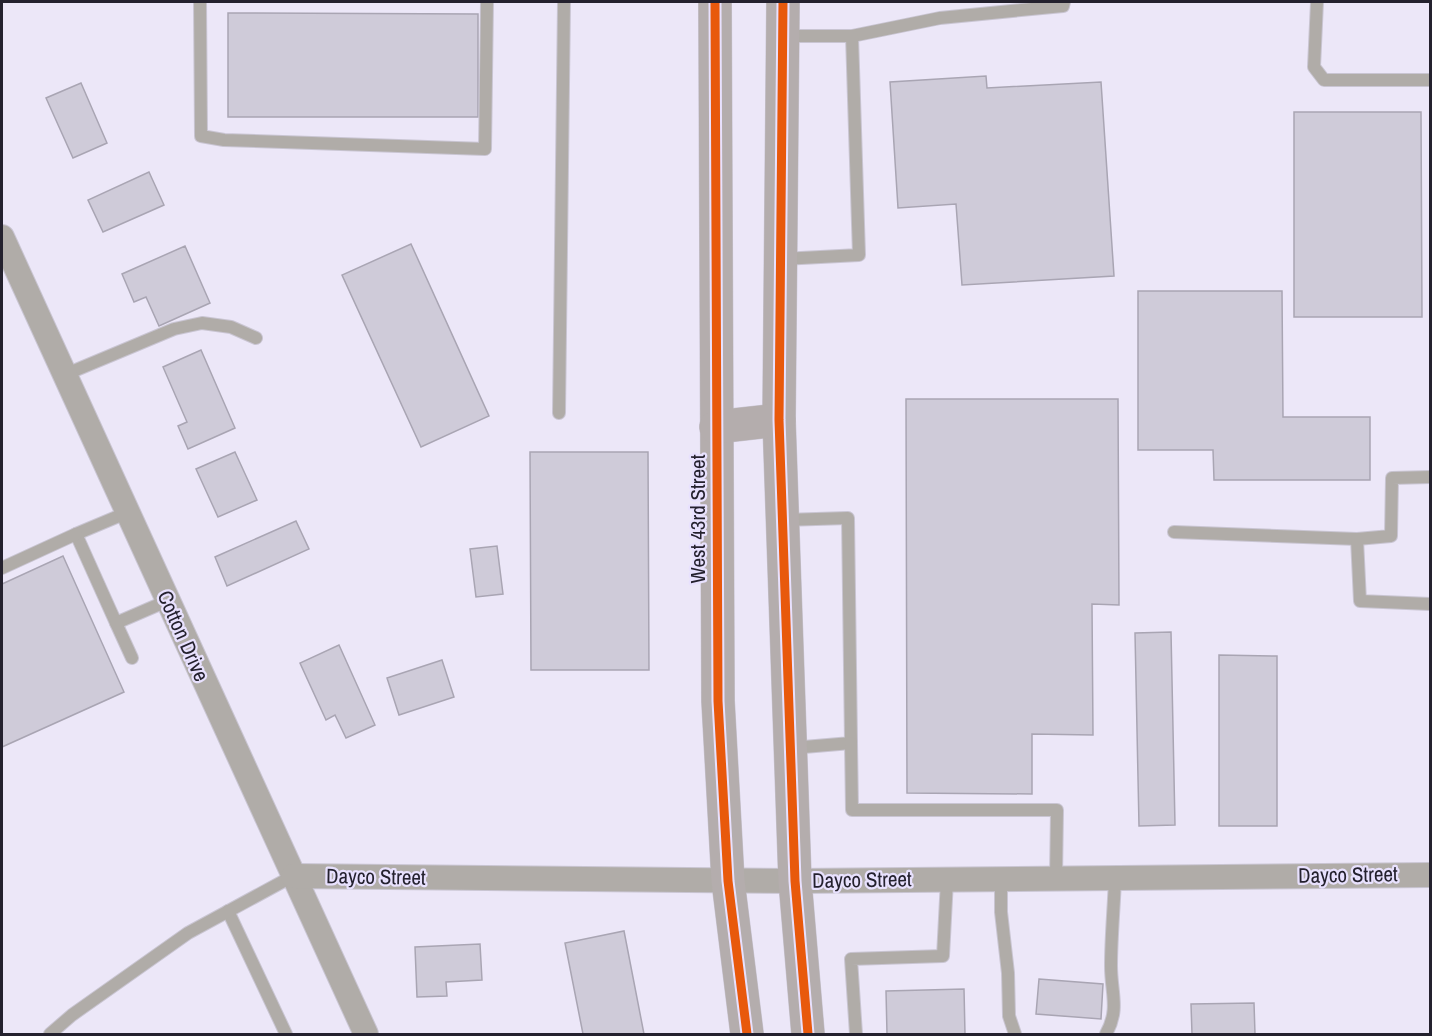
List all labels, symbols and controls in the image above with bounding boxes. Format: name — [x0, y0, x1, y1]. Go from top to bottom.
street label: West 43rd Street — [683, 454, 712, 583]
street label: Cotton Drive — [151, 586, 216, 686]
street label: Dayco Street — [1298, 859, 1398, 890]
street label: Dayco Street — [326, 861, 426, 892]
street label: Dayco Street — [812, 864, 912, 895]

